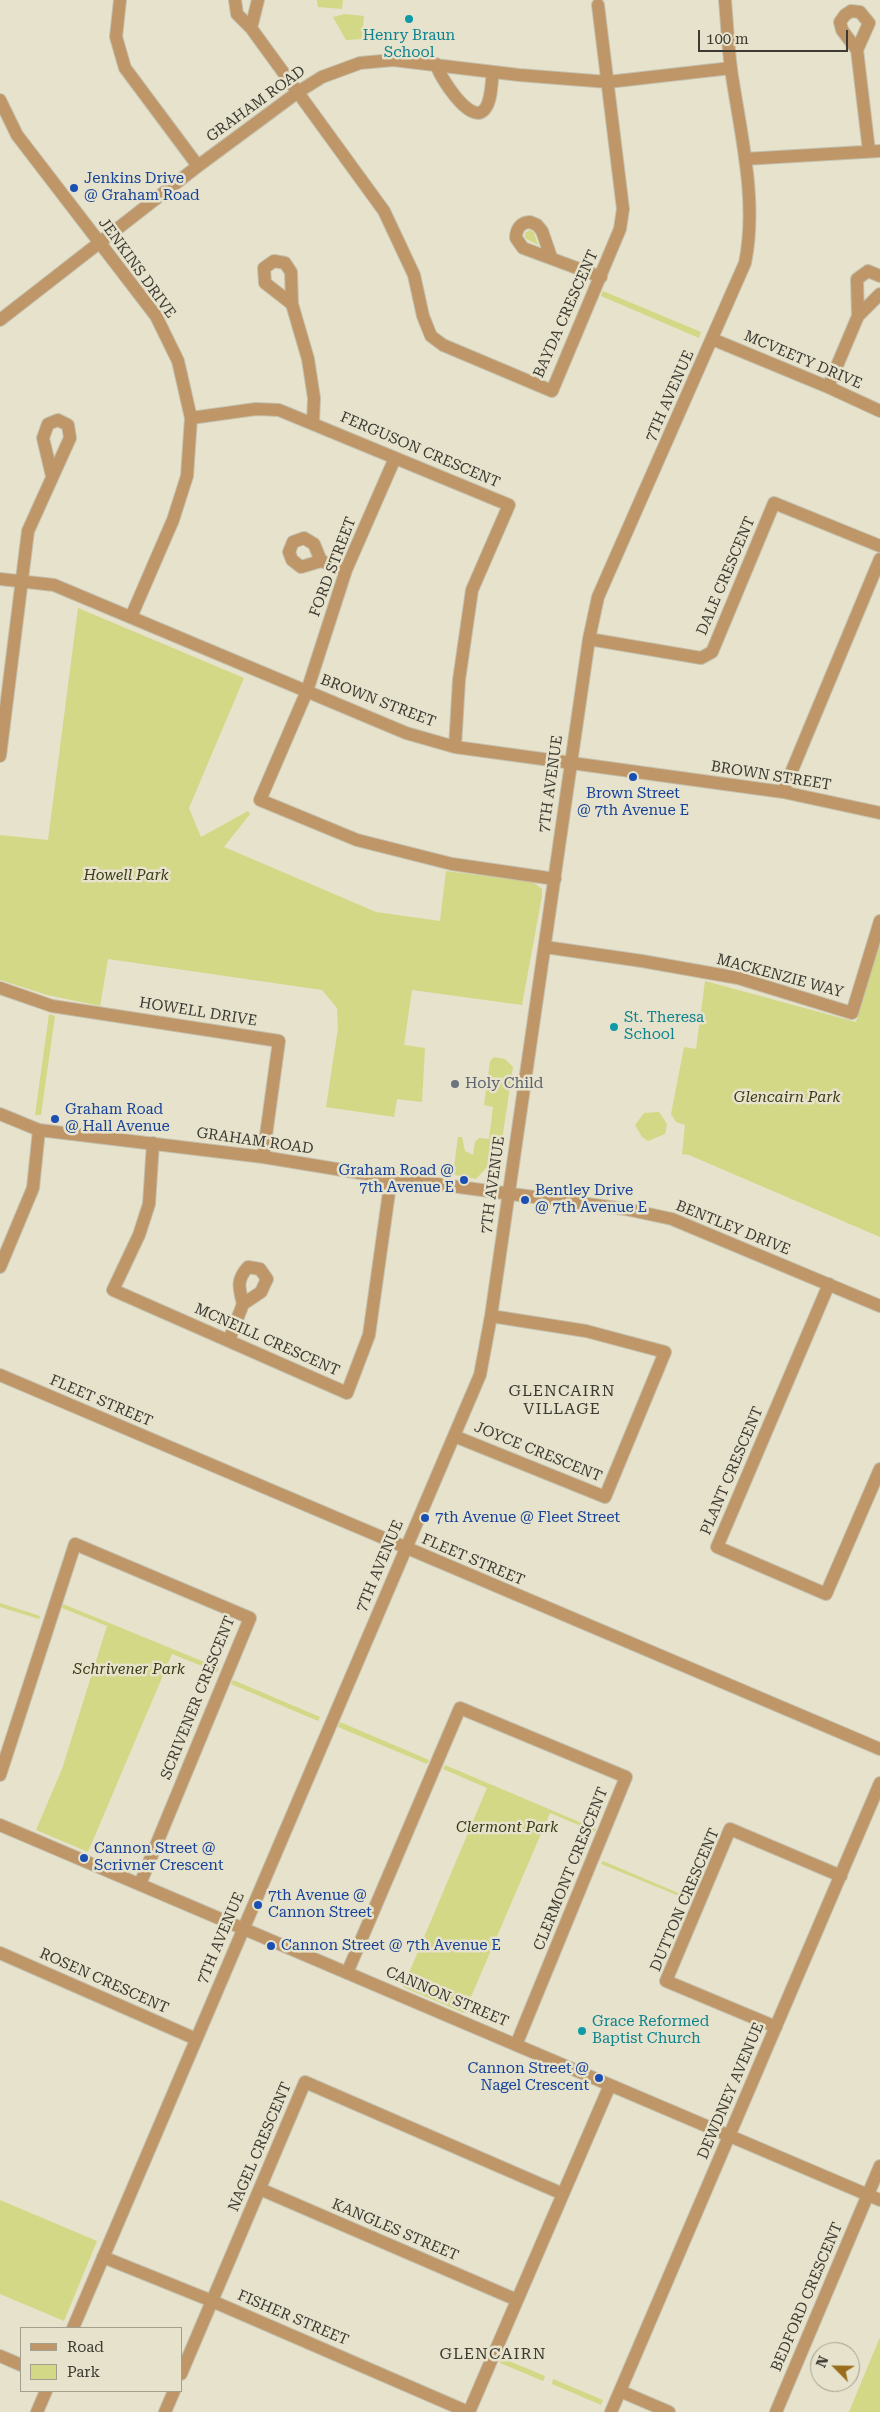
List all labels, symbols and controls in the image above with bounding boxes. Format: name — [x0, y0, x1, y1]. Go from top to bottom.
marker: Henry Braun School — [403, 13, 415, 25]
scale bar — [700, 20, 850, 52]
place label: Henry Braun School — [363, 27, 455, 62]
text: 100 m — [706, 30, 749, 48]
street label: GRAHAM ROAD — [203, 62, 309, 146]
place label: Jenkins Drive @ Graham Road — [84, 170, 200, 205]
marker: Jenkins Drive @ Graham Road — [68, 182, 80, 194]
street label: JENKINS DRIVE — [95, 214, 179, 322]
street label: BAYDA CRESCENT — [530, 247, 602, 381]
street label: MCVEETY DRIVE — [741, 327, 865, 393]
street label: 7TH AVENUE — [642, 348, 698, 444]
street label: FERGUSON CRESCENT — [337, 408, 503, 492]
street label: DALE CRESCENT — [693, 514, 759, 638]
street label: FORD STREET — [306, 515, 360, 619]
street label: BROWN STREET — [318, 671, 438, 731]
street label: 7TH AVENUE — [535, 734, 567, 834]
street label: BROWN STREET — [709, 758, 833, 794]
marker: Brown Street @ 7th Avenue E — [627, 771, 639, 783]
place label: Brown Street @ 7th Avenue E — [577, 785, 689, 820]
park label: Howell Park — [83, 867, 169, 885]
street label: MACKENZIE WAY — [715, 950, 845, 1002]
street label: HOWELL DRIVE — [138, 994, 258, 1030]
place label: St. Theresa School — [624, 1009, 704, 1044]
marker: St. Theresa School — [608, 1021, 620, 1033]
place label: Holy Child — [465, 1075, 543, 1093]
marker: Holy Child — [449, 1078, 461, 1090]
park label: Glencairn Park — [734, 1089, 840, 1107]
place label: Graham Road @ Hall Avenue — [65, 1101, 170, 1136]
marker: Graham Road @ Hall Avenue — [49, 1113, 61, 1125]
street label: GRAHAM ROAD — [195, 1124, 315, 1158]
street label: 7TH AVENUE — [477, 1135, 509, 1235]
place label: Graham Road @ 7th Avenue E — [338, 1162, 454, 1197]
marker: Graham Road @ 7th Avenue E — [458, 1174, 470, 1186]
place label: Bentley Drive @ 7th Avenue E — [535, 1182, 647, 1217]
marker: Bentley Drive @ 7th Avenue E — [519, 1194, 531, 1206]
street label: BENTLEY DRIVE — [673, 1197, 793, 1259]
street label: MCNEILL CRESCENT — [192, 1300, 342, 1380]
street label: FLEET STREET — [47, 1371, 155, 1431]
district label: GLENCAIRN VILLAGE — [507, 1381, 617, 1419]
street label: PLANT CRESCENT — [697, 1404, 767, 1538]
street label: JOYCE CRESCENT — [472, 1418, 604, 1486]
place label: 7th Avenue @ Fleet Street — [435, 1509, 620, 1527]
marker: 7th Avenue @ Fleet Street — [419, 1512, 431, 1524]
street label: 7TH AVENUE — [353, 1517, 407, 1615]
street label: FLEET STREET — [419, 1530, 527, 1590]
street label: SCRIVENER CRESCENT — [157, 1614, 239, 1782]
park label: Schrivener Park — [73, 1661, 185, 1679]
street label: CLERMONT CRESCENT — [530, 1785, 612, 1953]
park label: Clermont Park — [456, 1819, 558, 1837]
street label: DUTTON CRESCENT — [647, 1826, 723, 1974]
place label: Cannon Street @ Scrivner Crescent — [94, 1840, 223, 1875]
marker: Cannon Street @ Scrivner Crescent — [78, 1852, 90, 1864]
place label: 7th Avenue @ Cannon Street — [268, 1887, 372, 1922]
street label: 7TH AVENUE — [194, 1889, 248, 1987]
marker: 7th Avenue @ Cannon Street — [252, 1899, 264, 1911]
place label: Cannon Street @ 7th Avenue E — [281, 1937, 501, 1955]
marker: Cannon Street @ 7th Avenue E — [265, 1940, 277, 1952]
street label: ROSEN CRESCENT — [37, 1944, 171, 2018]
street label: CANNON STREET — [383, 1963, 511, 2031]
place label: Grace Reformed Baptist Church — [592, 2013, 709, 2048]
street label: DEWDNEY AVENUE — [694, 2020, 768, 2162]
marker: Grace Reformed Baptist Church — [576, 2025, 588, 2037]
place label: Cannon Street @ Nagel Crescent — [468, 2060, 589, 2095]
marker: Cannon Street @ Nagel Crescent — [593, 2072, 605, 2084]
street label: NAGEL CRESCENT — [225, 2080, 295, 2214]
street label: KANGLES STREET — [329, 2195, 461, 2265]
street label: BEDFORD CRESCENT — [767, 2220, 847, 2374]
street label: FISHER STREET — [235, 2286, 351, 2350]
legend — [20, 2327, 182, 2392]
text: Road — [67, 2338, 104, 2356]
north arrow — [810, 2342, 860, 2392]
district label: GLENCAIRN — [438, 2344, 548, 2364]
text: Park — [67, 2363, 100, 2381]

